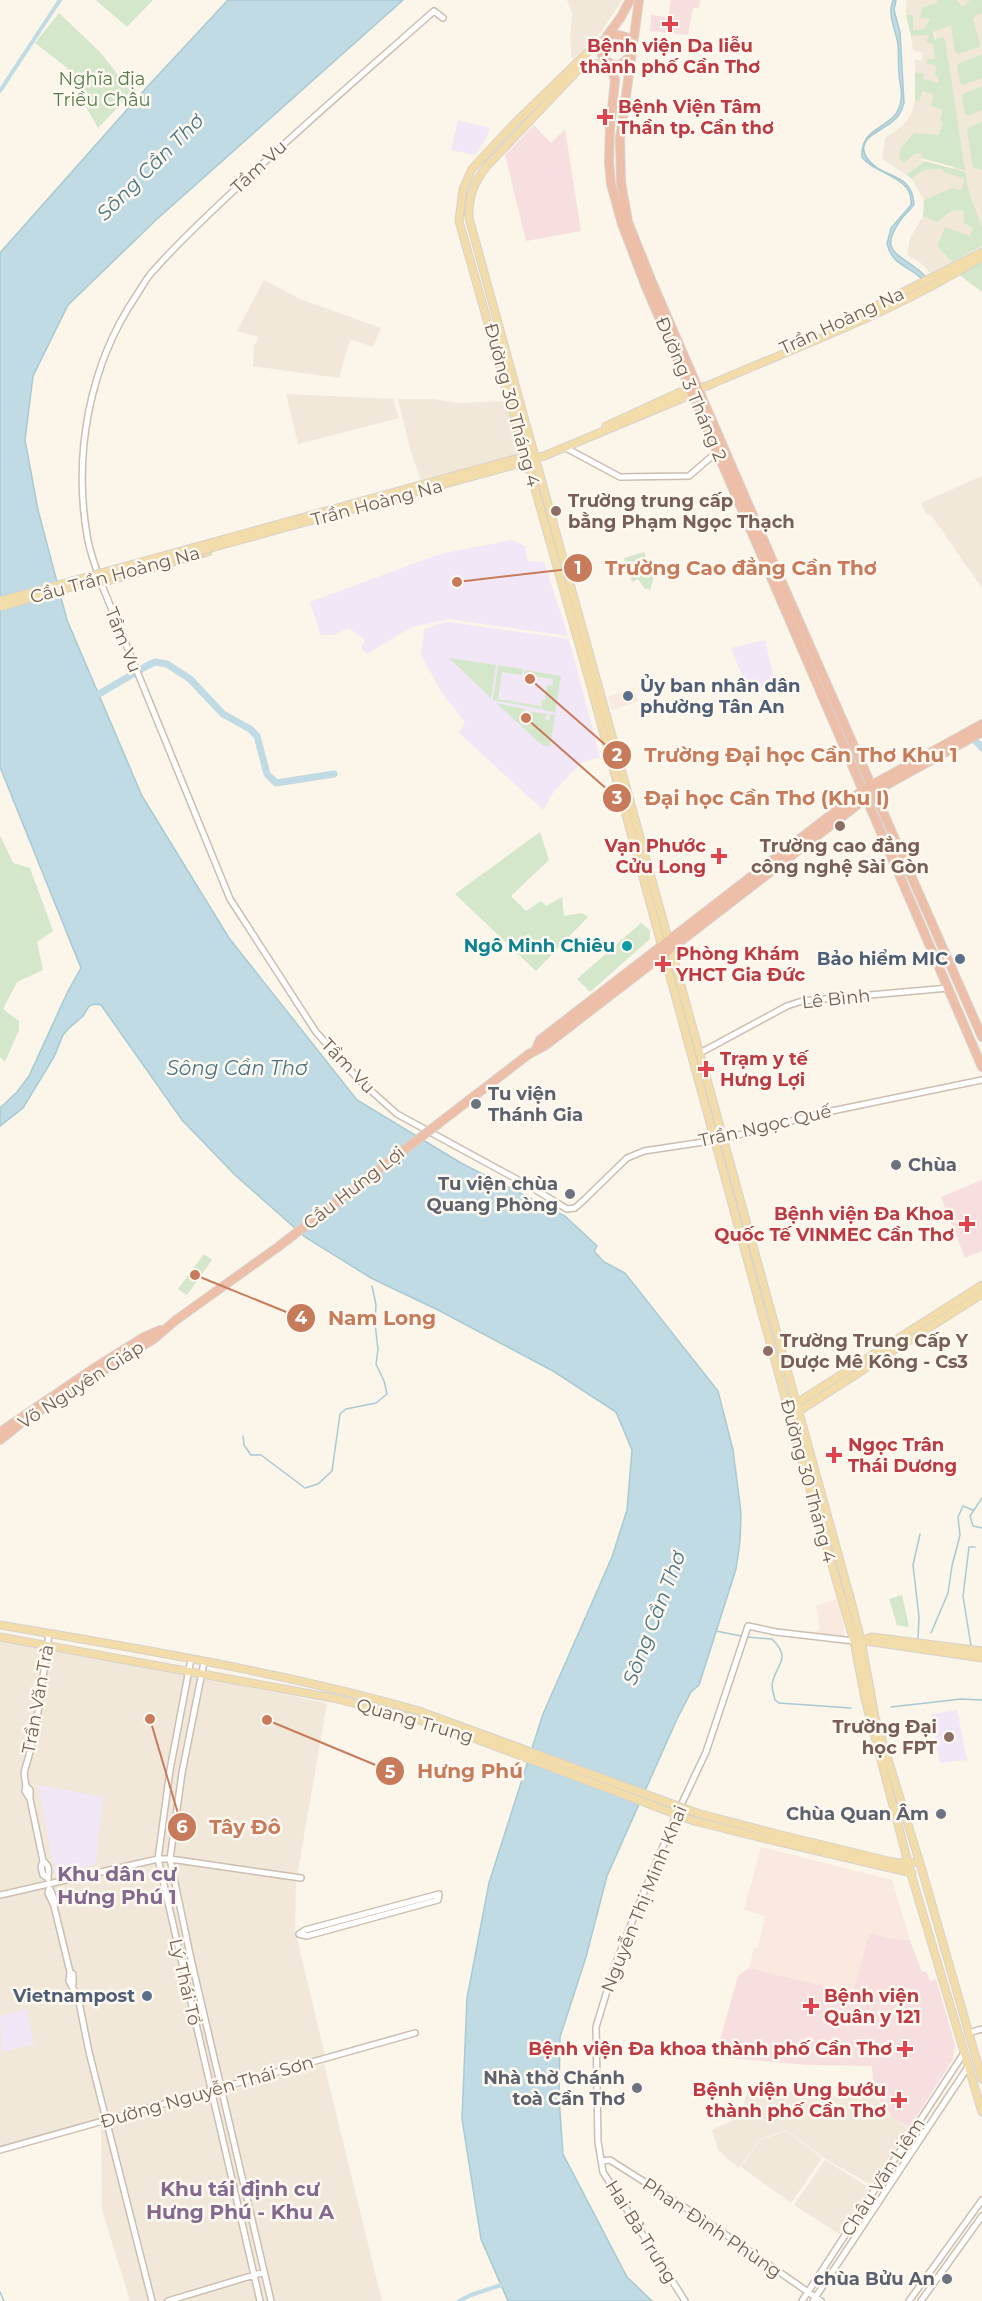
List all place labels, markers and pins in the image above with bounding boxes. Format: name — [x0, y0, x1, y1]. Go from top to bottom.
marker: Bệnh viện Da liễu thành phố Cần Thơ — [661, 15, 679, 33]
place label: Bệnh viện Da liễu thành phố Cần Thơ — [580, 35, 760, 78]
place label: Bệnh Viện Tâm Thần tp. Cần thơ — [618, 96, 774, 139]
marker: Bệnh Viện Tâm Thần tp. Cần thơ — [596, 108, 614, 126]
place label: Trường trung cấp bằng Phạm Ngọc Thạch — [568, 490, 795, 533]
marker: Trường trung cấp bằng Phạm Ngọc Thạch — [549, 504, 563, 518]
callout: Trường Cao đẳng Cần Thơ — [563, 549, 889, 587]
place label: Ủy ban nhân dân phường Tân An — [640, 673, 800, 718]
marker: Ủy ban nhân dân phường Tân An — [621, 689, 635, 703]
callout: Trường Đại học Cần Thơ Khu 1 — [602, 736, 969, 774]
callout: Đại học Cần Thơ (Khu I) — [602, 779, 902, 817]
marker: Trường cao đẳng công nghệ Sài Gòn — [833, 819, 847, 833]
place label: Vạn Phước Cửu Long — [604, 835, 706, 878]
place label: Trường cao đẳng công nghệ Sài Gòn — [751, 835, 929, 878]
marker: Vạn Phước Cửu Long — [710, 847, 728, 865]
place label: Ngô Minh Chiêu — [464, 935, 615, 957]
marker: Ngô Minh Chiêu — [620, 939, 634, 953]
place label: Phòng Khám YHCT Gia Đức — [675, 943, 805, 986]
place label: Bảo hiểm MIC — [817, 948, 948, 970]
marker: Bảo hiểm MIC — [953, 952, 967, 966]
marker: Phòng Khám YHCT Gia Đức — [654, 955, 672, 973]
place label: Trạm y tế Hưng Lợi — [720, 1048, 809, 1091]
marker: Trạm y tế Hưng Lợi — [697, 1060, 715, 1078]
place label: Tu viện Thánh Gia — [488, 1083, 583, 1126]
marker: Tu viện Thánh Gia — [469, 1097, 483, 1111]
place label: Chùa — [908, 1154, 957, 1176]
marker: Chùa — [889, 1158, 903, 1172]
place label: Tu viện chùa Quang Phòng — [427, 1173, 558, 1216]
marker: Tu viện chùa Quang Phòng — [563, 1187, 577, 1201]
place label: Bệnh viện Đa Khoa Quốc Tế VINMEC Cần Thơ — [714, 1203, 954, 1246]
marker: Bệnh viện Đa Khoa Quốc Tế VINMEC Cần Thơ — [958, 1215, 976, 1233]
callout: Nam Long — [286, 1299, 448, 1337]
place label: Trường Trung Cấp Y Dược Mê Kông - Cs3 — [780, 1330, 969, 1373]
marker: Trường Trung Cấp Y Dược Mê Kông - Cs3 — [761, 1344, 775, 1358]
place label: Ngọc Trân Thái Dương — [848, 1434, 957, 1477]
marker: Ngọc Trân Thái Dương — [825, 1446, 843, 1464]
place label: Trường Đại học FPT — [832, 1716, 938, 1759]
marker: Trường Đại học FPT — [942, 1730, 956, 1744]
callout: Hưng Phú — [375, 1752, 534, 1790]
place label: Chùa Quan Âm — [786, 1803, 929, 1825]
marker: Chùa Quan Âm — [934, 1807, 948, 1821]
callout: Tây Đô — [167, 1808, 293, 1846]
place label: Vietnampost — [12, 1985, 135, 2007]
place label: Bệnh viện Quân y 121 — [824, 1985, 921, 2028]
marker: Vietnampost — [140, 1989, 154, 2003]
marker: Bệnh viện Quân y 121 — [802, 1997, 820, 2015]
place label: Bệnh viện Đa khoa thành phố Cần Thơ — [528, 2038, 892, 2060]
marker: Bệnh viện Đa khoa thành phố Cần Thơ — [896, 2040, 914, 2058]
place label: Nhà thờ Chánh toà Cần Thơ — [483, 2067, 625, 2110]
place label: Bệnh viện Ung bướu thành phố Cần Thơ — [693, 2079, 886, 2122]
marker: Nhà thờ Chánh toà Cần Thơ — [630, 2081, 644, 2095]
marker: Bệnh viện Ung bướu thành phố Cần Thơ — [890, 2091, 908, 2109]
place label: chùa Bửu An — [813, 2268, 935, 2290]
marker: chùa Bửu An — [940, 2272, 954, 2286]

